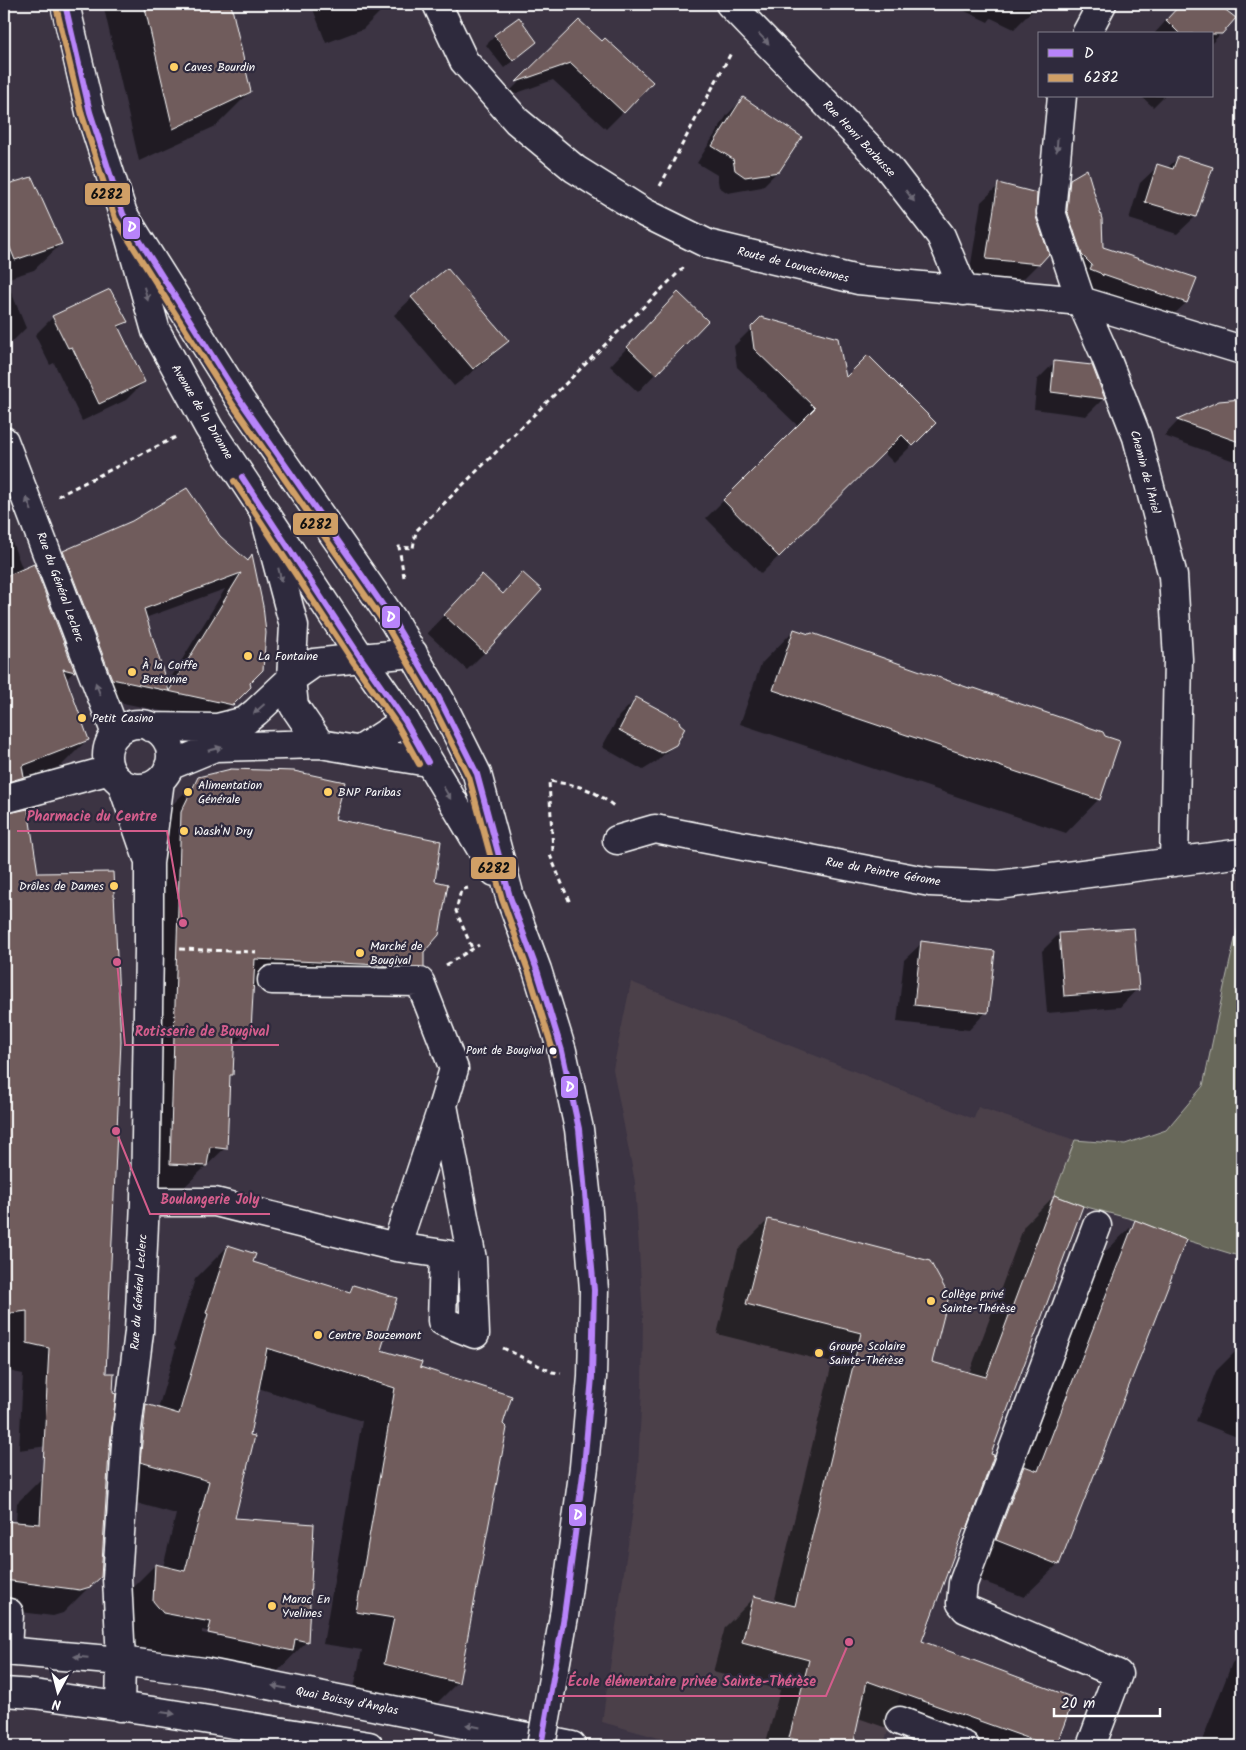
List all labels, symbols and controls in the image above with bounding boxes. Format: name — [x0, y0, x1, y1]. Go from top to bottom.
one-way arrow — [758, 32, 770, 44]
legend — [1038, 32, 1214, 98]
text: D — [1084, 42, 1094, 66]
place label: Caves Bourdin — [184, 58, 255, 77]
marker: Caves Bourdin — [168, 61, 180, 73]
text: 6282 — [1084, 66, 1119, 90]
street label: Rue Henri Barbusse — [818, 96, 900, 182]
one-way arrow — [1053, 137, 1061, 153]
line badge: 6282 — [84, 182, 131, 206]
text: 6282 — [91, 184, 123, 206]
one-way arrow — [905, 189, 916, 202]
line badge: D — [122, 216, 141, 240]
text: D — [127, 217, 137, 239]
street label: Route de Louveciennes — [735, 242, 851, 288]
one-way arrow — [142, 287, 150, 302]
street label: Avenue de la Drionne — [166, 361, 238, 464]
street label: Chemin de l'Ariel — [1125, 428, 1165, 516]
one-way arrow — [24, 497, 32, 511]
line badge: 6282 — [292, 512, 339, 536]
text: 6282 — [300, 514, 332, 536]
street label: Rue du Général Leclerc — [31, 529, 89, 645]
one-way arrow — [276, 567, 284, 582]
line badge: D — [381, 605, 401, 629]
text: D — [386, 607, 396, 629]
place label: La Fontaine — [258, 647, 319, 666]
marker: La Fontaine — [242, 650, 254, 662]
place label: À la Coiffe Bretonne — [142, 656, 198, 689]
marker: À la Coiffe Bretonne — [126, 666, 138, 678]
one-way arrow — [94, 681, 102, 696]
one-way arrow — [254, 703, 266, 715]
place label: Petit Casino — [92, 709, 154, 728]
marker: Petit Casino — [76, 712, 88, 724]
one-way arrow — [207, 745, 222, 753]
place label: Alimentation Générale — [198, 776, 262, 809]
place label: BNP Paribas — [338, 783, 401, 802]
marker: Alimentation Générale — [182, 786, 194, 798]
marker: BNP Paribas — [322, 786, 334, 798]
one-way arrow — [442, 787, 451, 800]
callout: Pharmacie du Centre — [17, 802, 167, 831]
text: Pharmacie du Centre — [27, 806, 157, 828]
place label: Wash'N Dry — [194, 822, 253, 841]
marker: Wash'N Dry — [178, 825, 190, 837]
street label: Rue du Peintre Gérome — [824, 853, 943, 892]
line badge: 6282 — [470, 856, 517, 880]
text: 6282 — [478, 858, 510, 880]
place label: Drôles de Dames — [19, 877, 104, 896]
marker: Drôles de Dames — [108, 880, 120, 892]
place label: Marché de Bougival — [370, 937, 423, 970]
marker: Marché de Bougival — [354, 947, 366, 959]
callout: Rotisserie de Bougival — [125, 1016, 279, 1045]
text: Rotisserie de Bougival — [135, 1021, 269, 1043]
place label: Pont de Bougival — [466, 1042, 544, 1060]
marker: Pont de Bougival — [548, 1046, 558, 1056]
line badge: D — [560, 1075, 579, 1099]
text: D — [565, 1077, 575, 1099]
callout: Boulangerie Joly — [150, 1185, 270, 1214]
text: Boulangerie Joly — [160, 1189, 260, 1211]
street label: Rue du Général Leclerc — [125, 1233, 153, 1351]
place label: Collège privé Sainte-Thérèse — [941, 1285, 1016, 1318]
marker: Collège privé Sainte-Thérèse — [925, 1295, 937, 1307]
place label: Centre Bouzemont — [328, 1326, 422, 1345]
marker: Centre Bouzemont — [312, 1329, 324, 1341]
place label: Groupe Scolaire Sainte-Thérèse — [829, 1337, 906, 1370]
marker: Groupe Scolaire Sainte-Thérèse — [813, 1347, 825, 1359]
line badge: D — [568, 1503, 587, 1527]
text: D — [573, 1505, 583, 1527]
place label: Maroc En Yvelines — [282, 1590, 330, 1623]
marker: Maroc En Yvelines — [266, 1600, 278, 1612]
one-way arrow — [72, 1653, 88, 1661]
callout: École élémentaire privée Sainte-Thérèse — [558, 1667, 826, 1696]
north arrow — [32, 1668, 82, 1718]
text: École élémentaire privée Sainte-Thérèse — [568, 1671, 816, 1693]
street label: Quai Boissy d'Anglas — [294, 1682, 400, 1720]
one-way arrow — [272, 1683, 287, 1691]
scale bar — [1054, 1685, 1160, 1717]
text: N — [51, 1692, 62, 1715]
text: 20 m — [1061, 1692, 1095, 1716]
one-way arrow — [161, 1709, 177, 1717]
one-way arrow — [465, 1722, 480, 1730]

